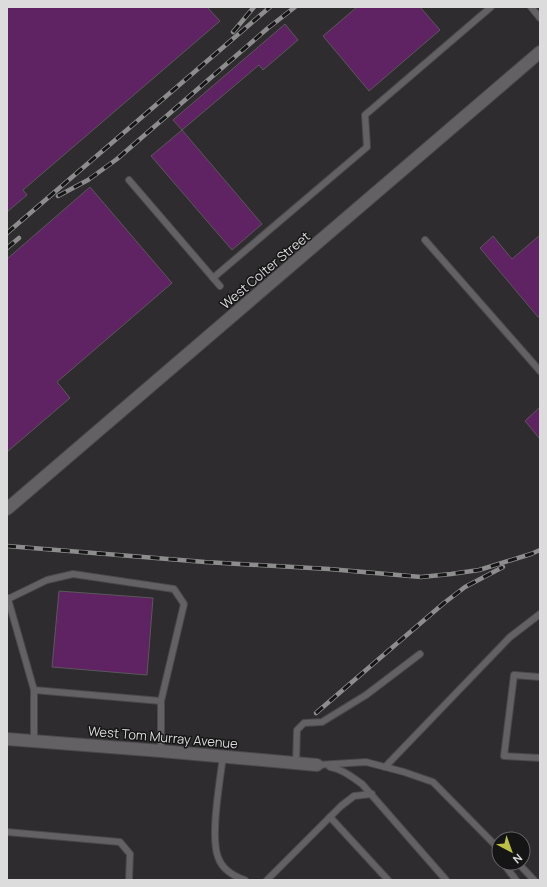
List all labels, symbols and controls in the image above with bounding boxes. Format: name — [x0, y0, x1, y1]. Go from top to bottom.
street label: West Colter Street — [216, 227, 314, 313]
street label: West Tom Murray Avenue — [87, 721, 239, 753]
north arrow — [491, 831, 531, 871]
text: N — [510, 851, 526, 867]

